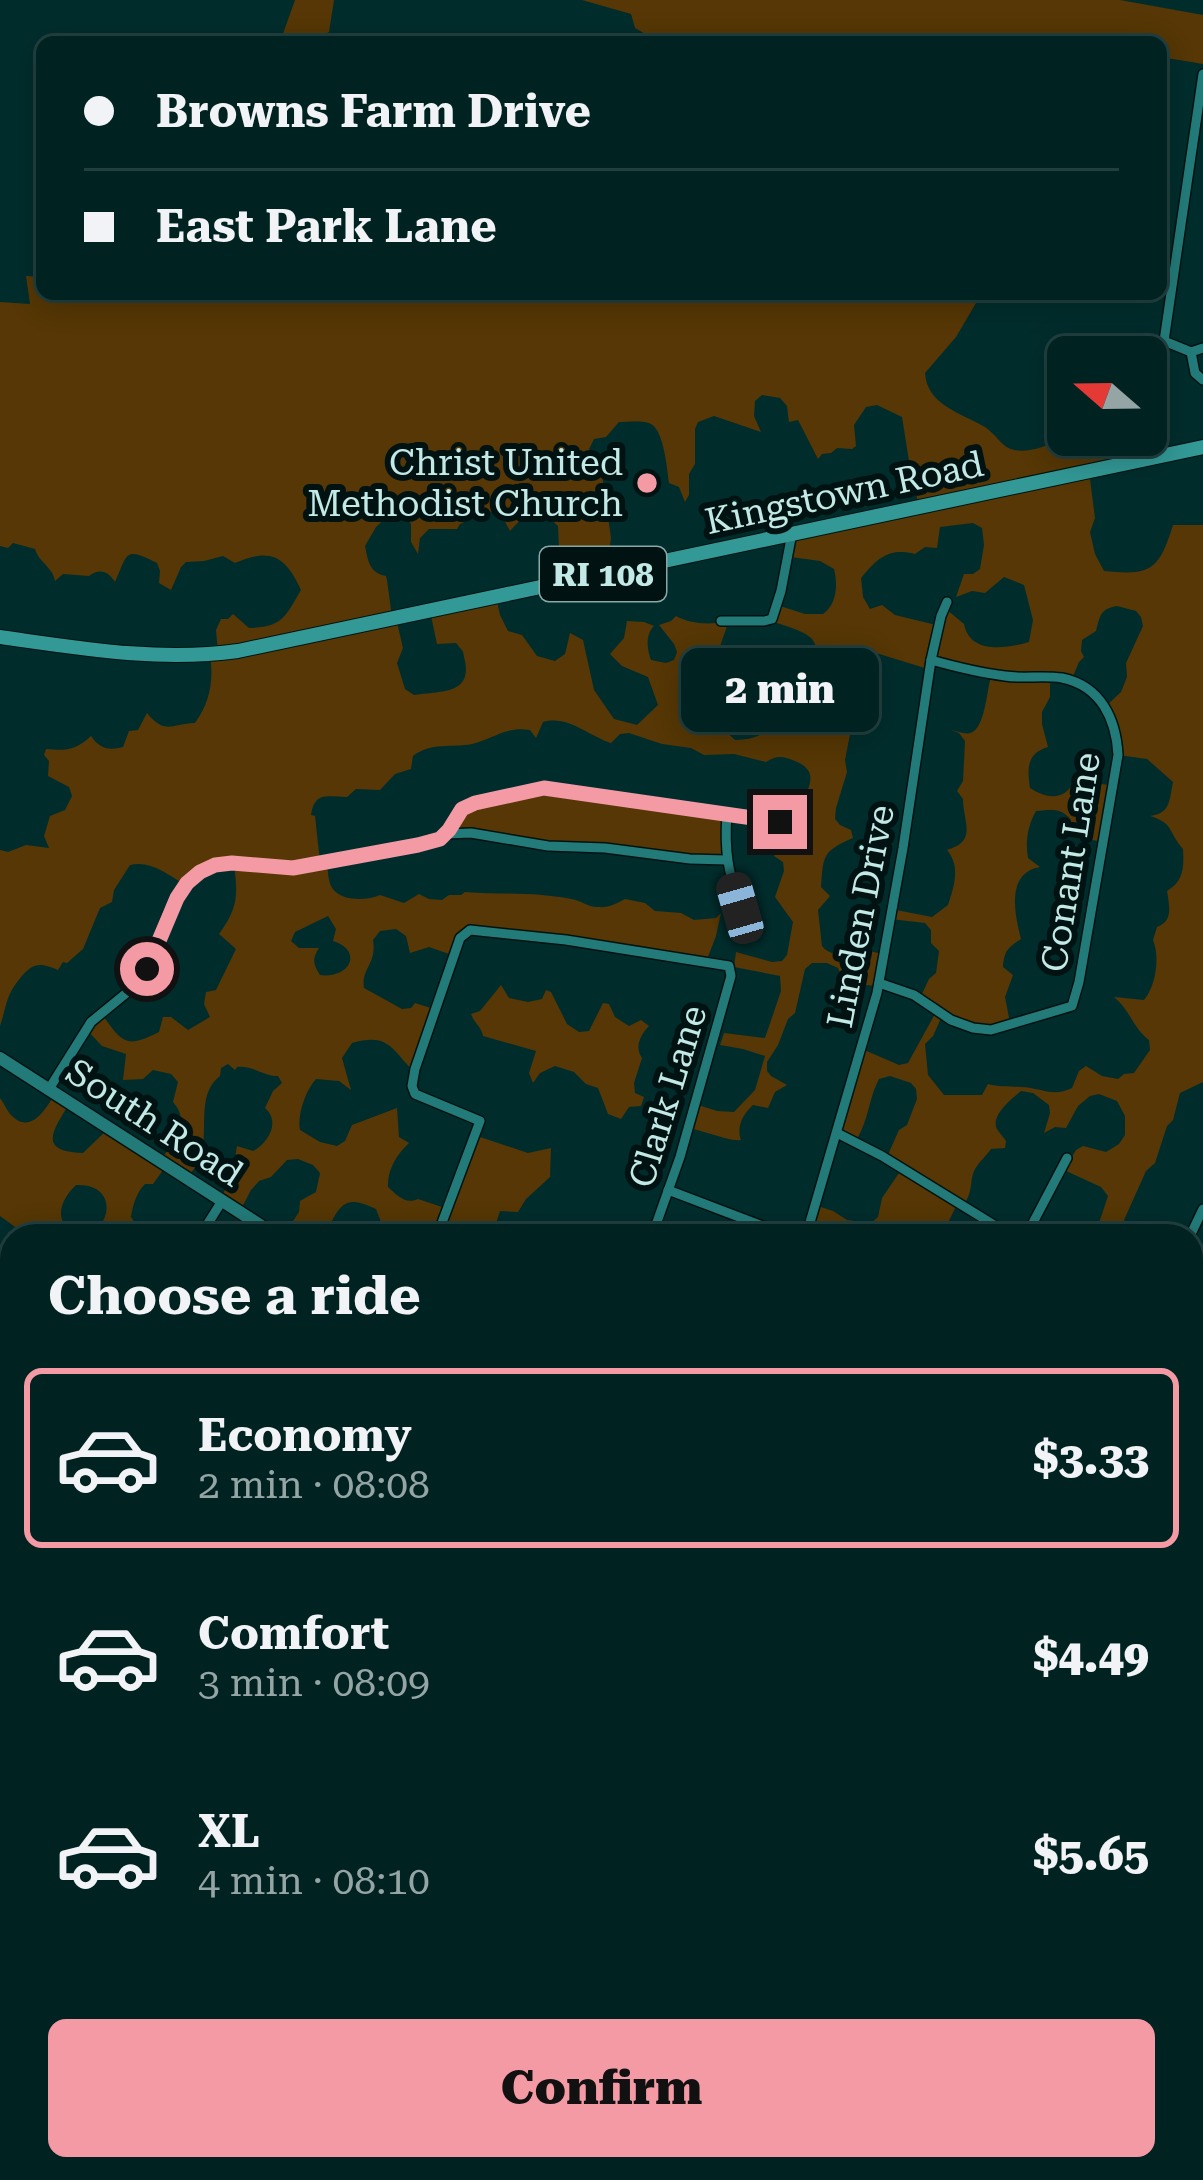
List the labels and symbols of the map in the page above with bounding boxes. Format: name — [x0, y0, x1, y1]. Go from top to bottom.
north arrow — [1047, 336, 1167, 456]
place label: Christ United Methodist Church — [307, 442, 623, 525]
street label: Kingstown Road — [701, 443, 987, 543]
marker: Christ United Methodist Church — [634, 470, 660, 496]
road number: RI 108 — [540, 547, 666, 601]
callout: 2 min — [681, 648, 879, 732]
street label: Conant Lane — [1033, 749, 1109, 975]
route end — [753, 795, 807, 849]
street label: Linden Drive — [819, 801, 903, 1031]
car — [713, 868, 767, 948]
route start — [120, 942, 174, 996]
street label: Clark Lane — [620, 1000, 716, 1192]
street label: South Road — [58, 1050, 251, 1195]

